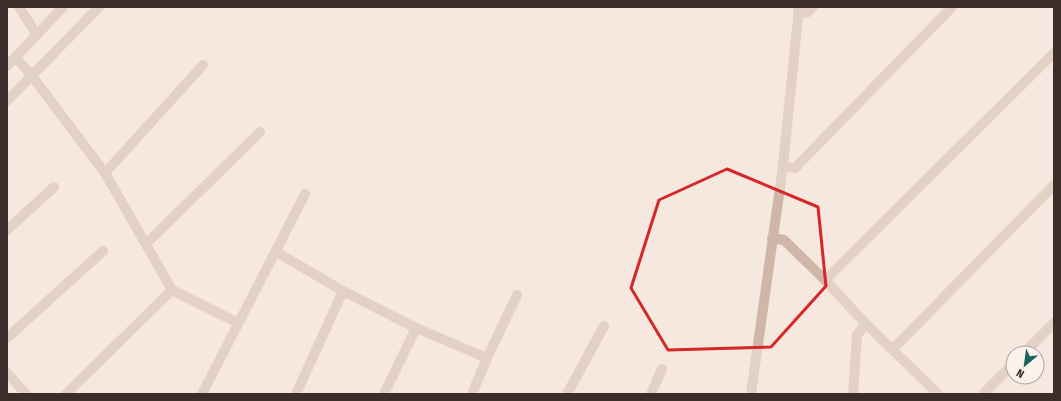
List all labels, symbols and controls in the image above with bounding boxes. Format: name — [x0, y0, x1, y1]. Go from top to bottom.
north arrow — [1005, 345, 1045, 385]
text: N — [1014, 366, 1026, 381]

